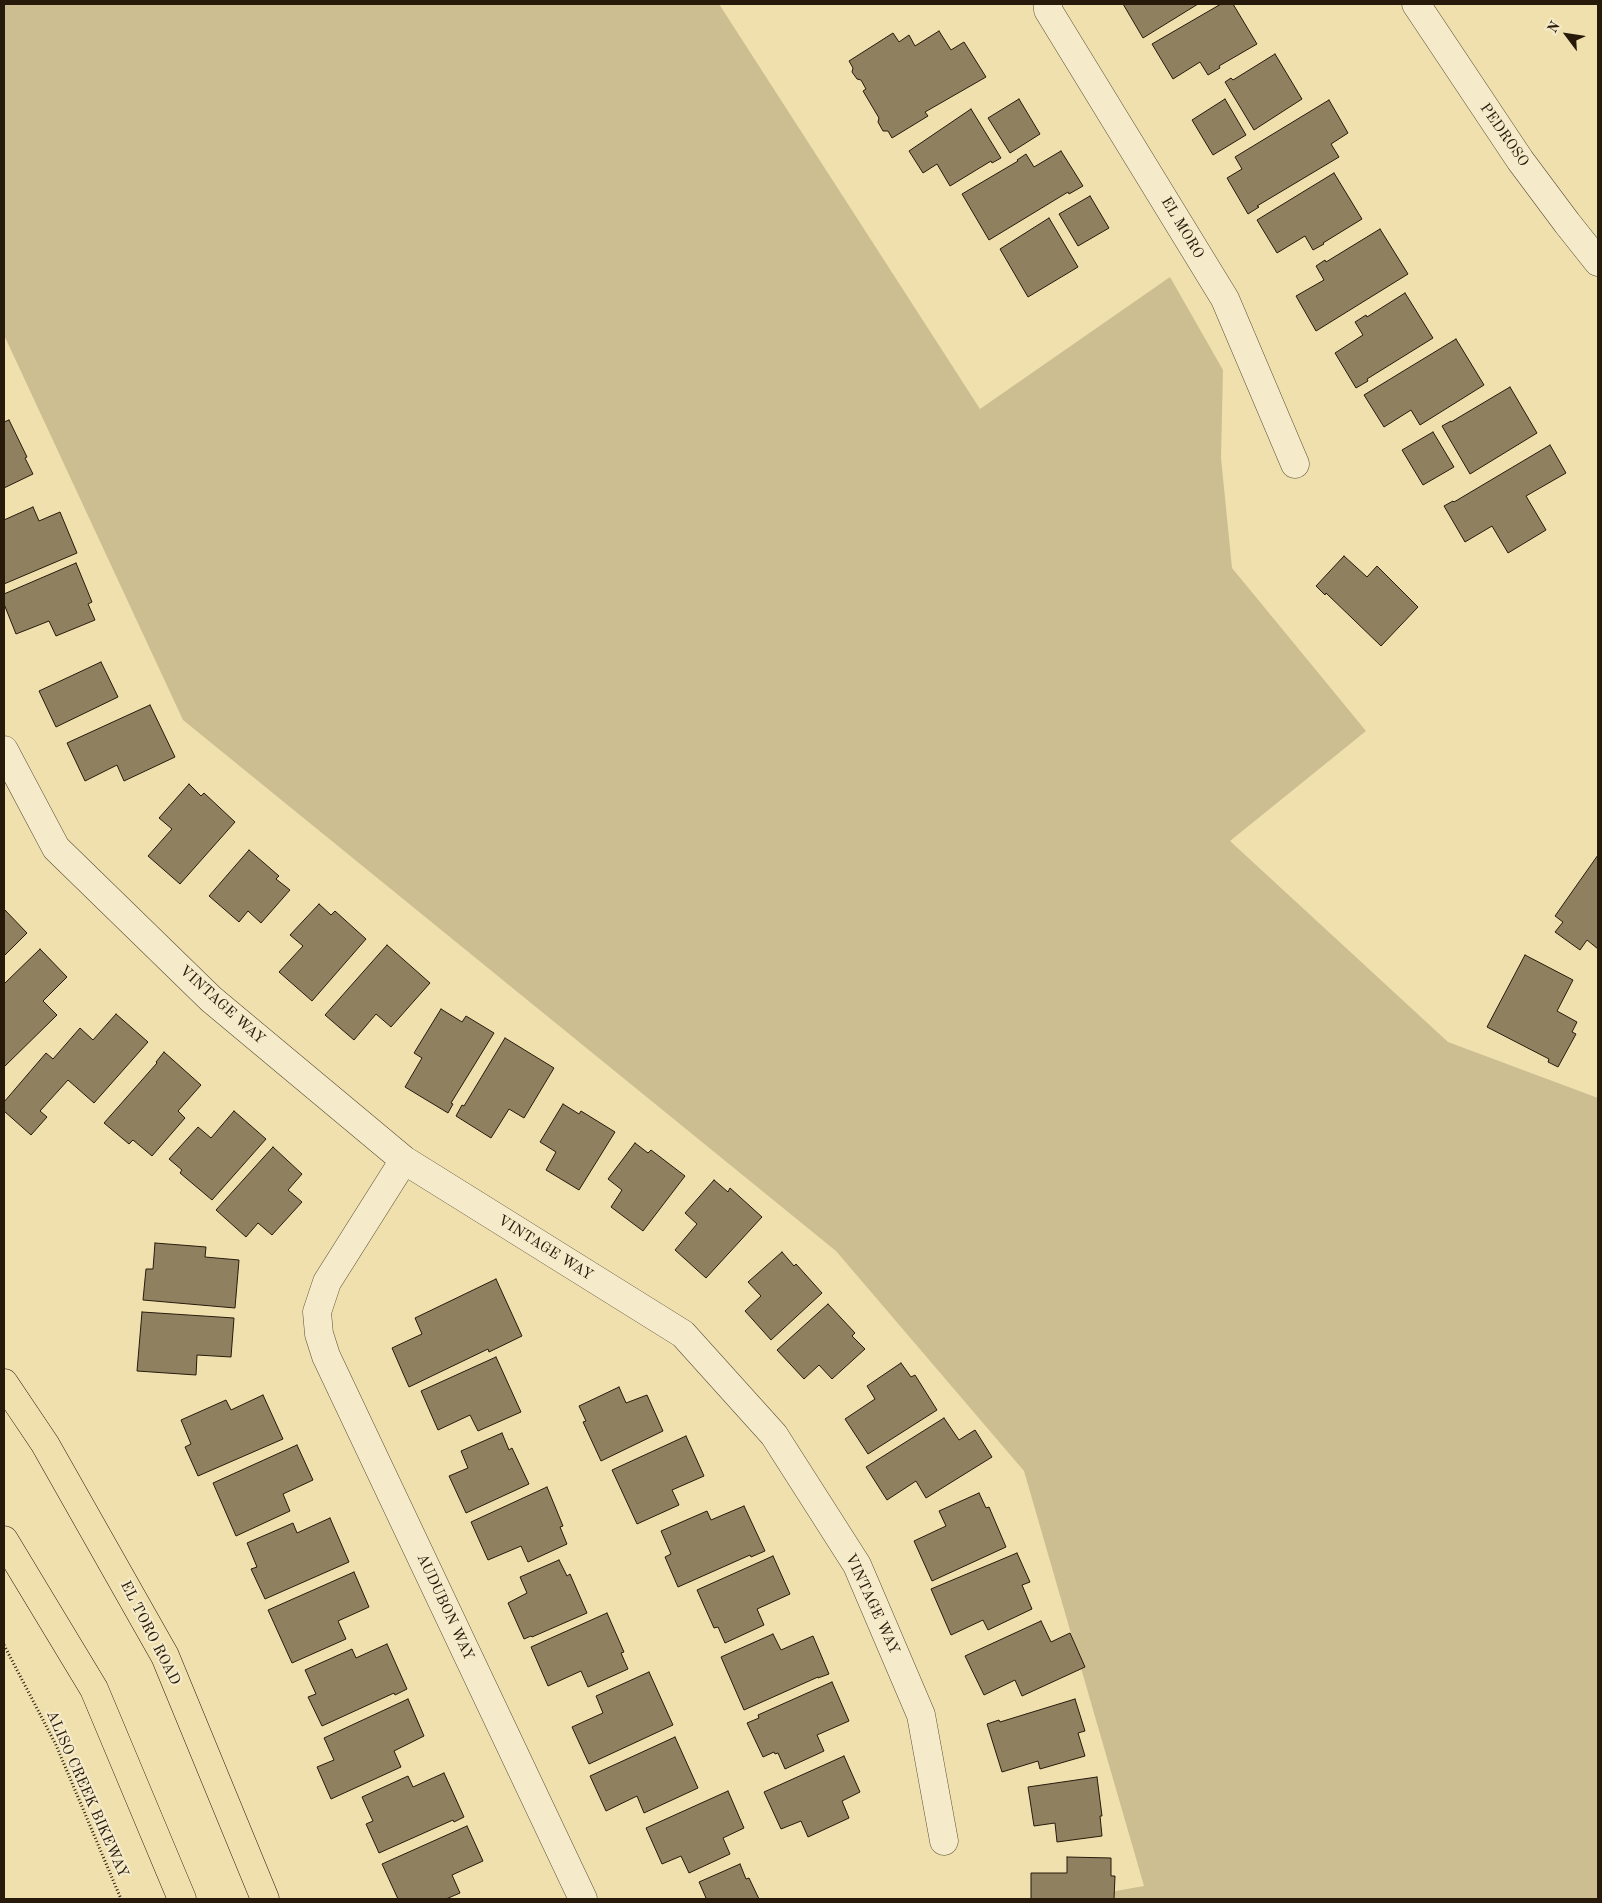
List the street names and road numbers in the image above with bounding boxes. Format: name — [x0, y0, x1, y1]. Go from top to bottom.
street label: PEDROSO — [1476, 100, 1532, 170]
street label: EL MORO — [1157, 194, 1207, 262]
street label: VINTAGE WAY — [175, 962, 269, 1048]
street label: VINTAGE WAY — [494, 1211, 596, 1285]
street label: AUDUBON WAY — [412, 1551, 478, 1663]
street label: VINTAGE WAY — [841, 1551, 903, 1657]
street label: EL TORO ROAD — [116, 1578, 184, 1688]
street label: ALISO CREEK BIKEWAY — [42, 1708, 132, 1880]

